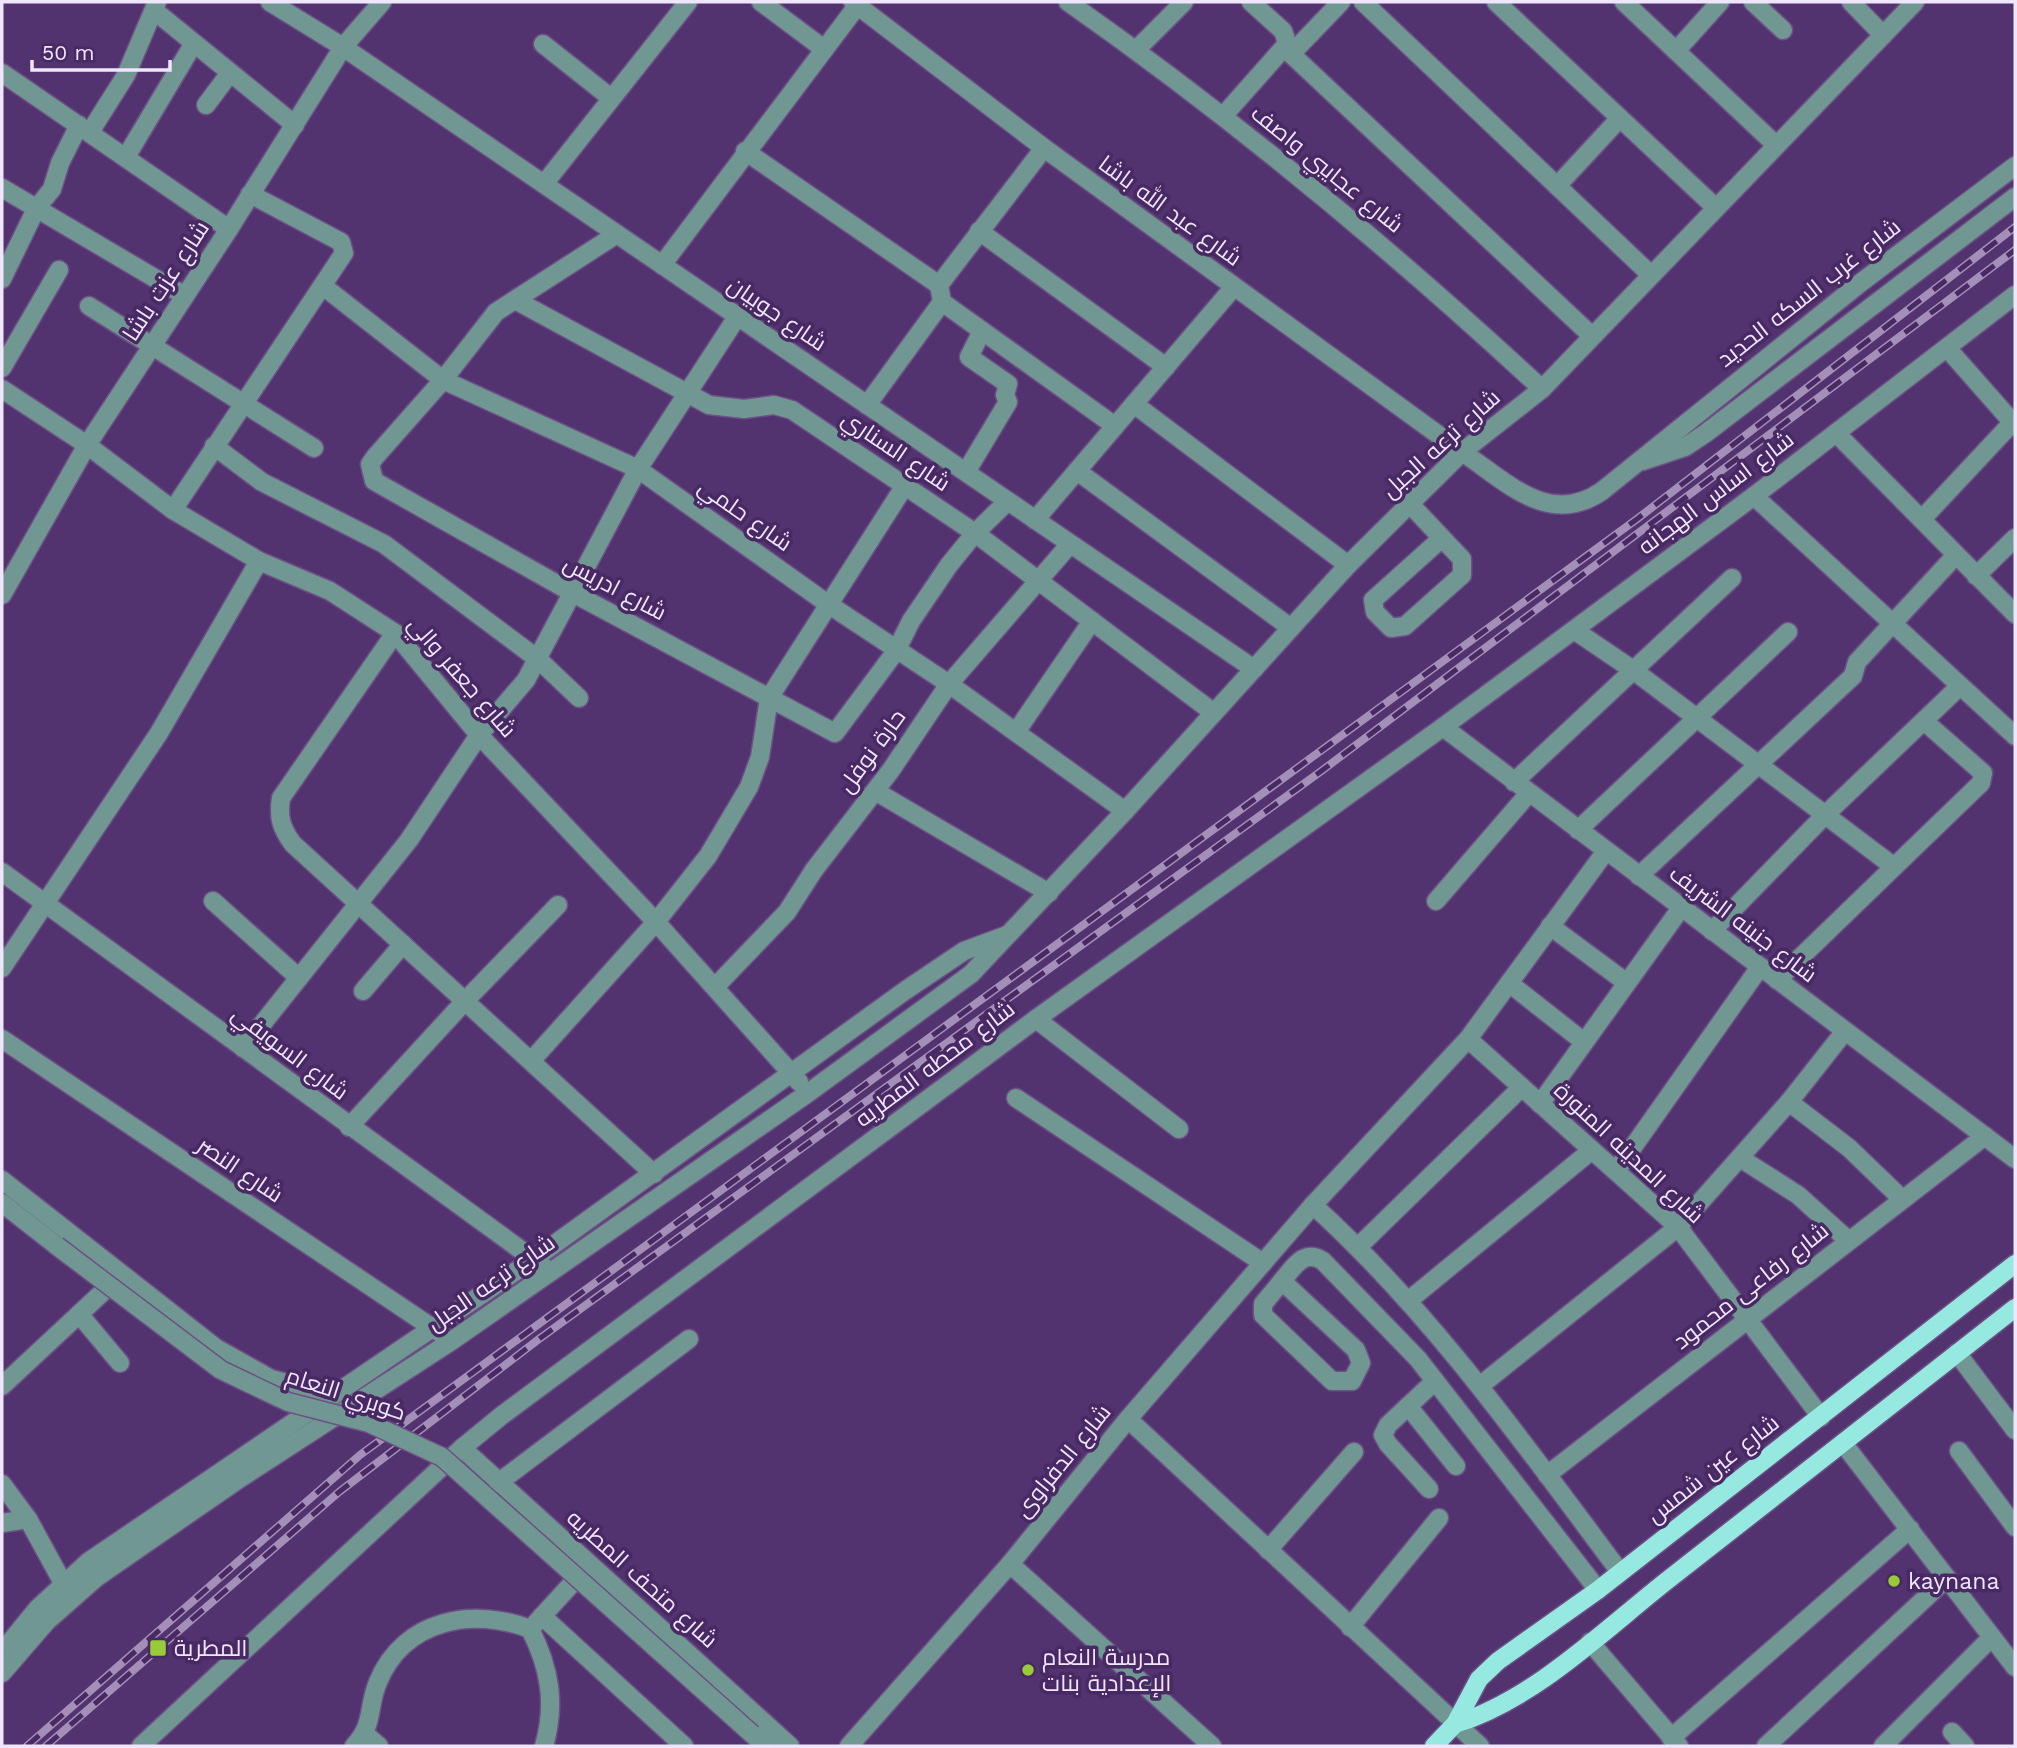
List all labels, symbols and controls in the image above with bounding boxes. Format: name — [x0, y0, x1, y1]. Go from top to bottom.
scale bar — [32, 28, 170, 72]
text: 50 m — [42, 40, 94, 65]
street label: شارع عجايبي واصف — [1243, 99, 1409, 242]
street label: شارع عبد الله باشا — [1092, 149, 1248, 273]
street label: شارع غرب السكه الحديد — [1712, 213, 1907, 374]
street label: شارع عزت باشا — [117, 216, 216, 347]
street label: شارع جوبيان — [721, 271, 832, 359]
street label: شارع ترعه الجبل — [1376, 384, 1507, 506]
street label: شارع السناري — [834, 405, 955, 500]
street label: شارع اساس الهجانه — [1633, 426, 1800, 562]
street label: شارع حلمي — [691, 473, 797, 560]
street label: شارع ادريس — [558, 550, 671, 628]
street label: شارع جعفر والي — [399, 611, 522, 746]
street label: حارة نوفل — [833, 704, 911, 798]
street label: شارع جنينه الشريف — [1663, 860, 1822, 990]
street label: شارع محطه المطريه — [850, 995, 1021, 1134]
street label: شارع السويفي — [224, 1000, 354, 1109]
street label: شارع المدينه المنورة — [1547, 1077, 1709, 1231]
street label: شارع النصر — [189, 1130, 288, 1210]
street label: شارع رفاعى محمود — [1668, 1217, 1835, 1357]
street label: شارع ترعه الجبل — [422, 1229, 561, 1339]
street label: كوبري النعام — [282, 1362, 409, 1430]
street label: شارع الدفراوى — [1009, 1399, 1118, 1524]
street label: شارع عين شمس — [1642, 1409, 1786, 1530]
street label: شارع متحف المطريه — [560, 1504, 723, 1655]
place label: kaynana — [1908, 1568, 2000, 1595]
marker: kaynana — [1886, 1573, 1902, 1589]
place label: المطرية — [174, 1635, 247, 1662]
marker: المطرية — [148, 1638, 168, 1658]
place label: مدرسة النعام الإعدادية بنات — [1042, 1644, 1171, 1698]
marker: مدرسة النعام الإعدادية بنات — [1020, 1662, 1036, 1678]

